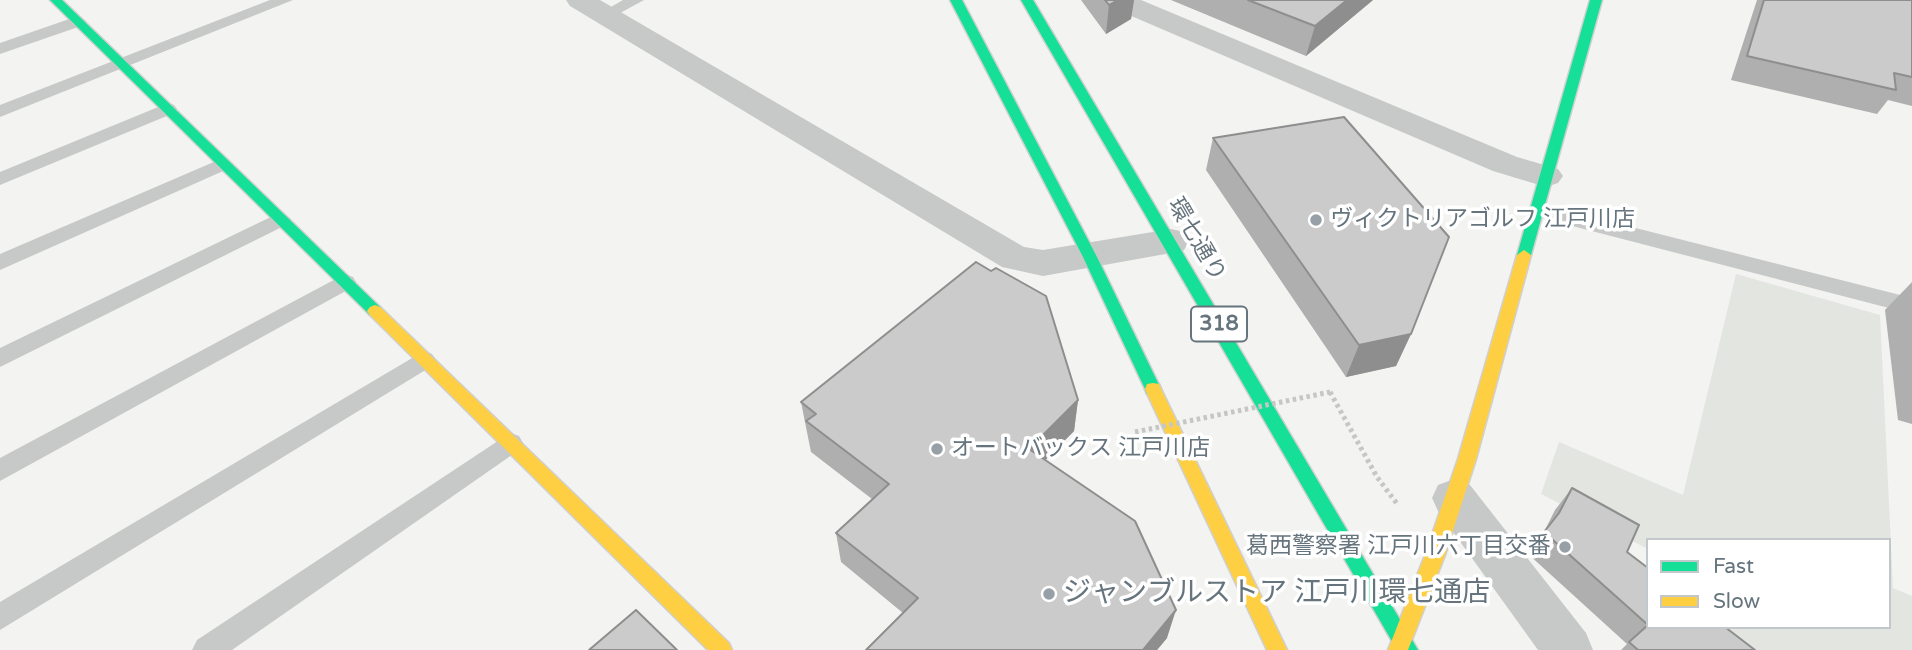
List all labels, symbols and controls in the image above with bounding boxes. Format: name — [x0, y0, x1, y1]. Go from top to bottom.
street label: 環七通り — [1161, 193, 1231, 287]
place label: ヴィクトリアゴルフ 江戸川店 — [1330, 206, 1635, 234]
marker: ヴィクトリアゴルフ 江戸川店 — [1308, 212, 1324, 228]
road number: 318 — [1191, 306, 1247, 342]
place label: オートバックス 江戸川店 — [951, 435, 1210, 463]
marker: オートバックス 江戸川店 — [929, 441, 945, 457]
place label: 葛西警察署 江戸川六丁目交番 — [1246, 533, 1551, 561]
legend — [1646, 538, 1891, 629]
marker: 葛西警察署 江戸川六丁目交番 — [1557, 539, 1573, 555]
text: Fast — [1713, 554, 1754, 579]
place label: ジャンブルストア 江戸川環七通店 — [1063, 577, 1490, 611]
marker: ジャンブルストア 江戸川環七通店 — [1041, 586, 1057, 602]
text: Slow — [1713, 589, 1760, 614]

